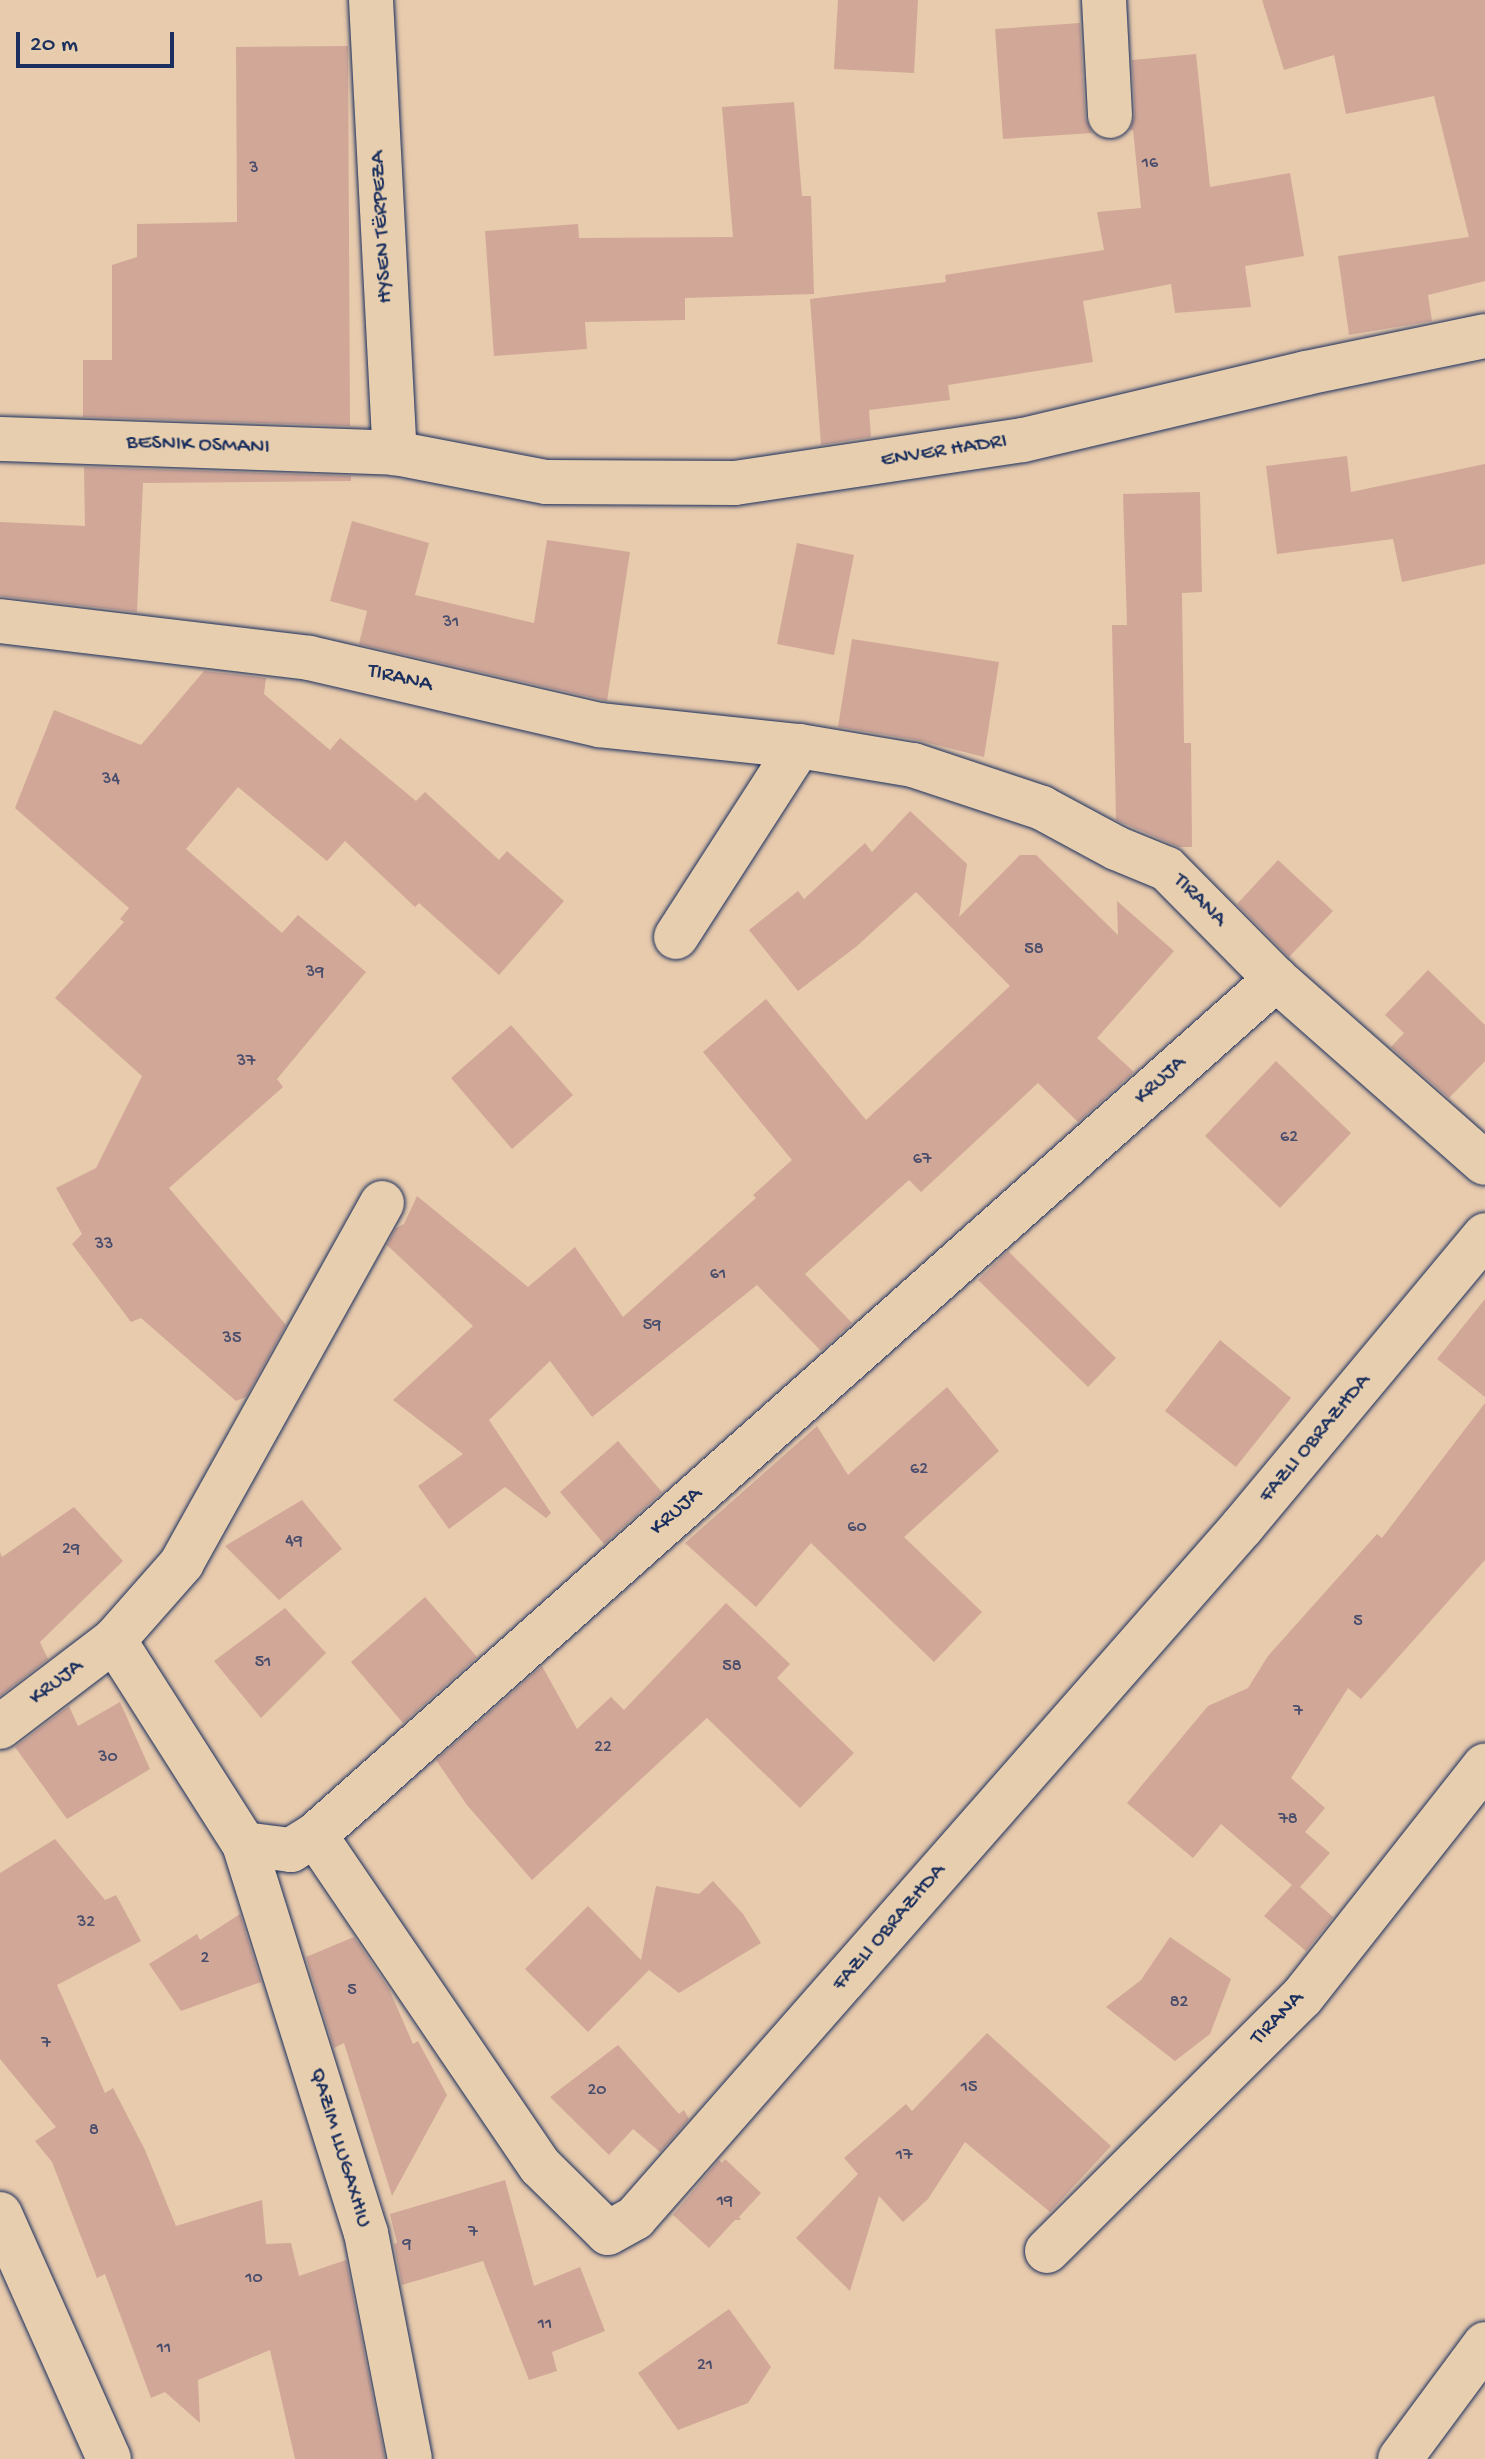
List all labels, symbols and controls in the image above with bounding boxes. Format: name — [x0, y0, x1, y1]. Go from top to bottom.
scale bar — [20, 16, 178, 66]
text: 20 m — [30, 31, 78, 60]
street label: HYSEN TËRPEZA — [366, 150, 400, 304]
house number: 16 — [1142, 153, 1158, 175]
house number: 3 — [249, 158, 259, 180]
street label: ENVER HADRI — [879, 429, 1009, 475]
street label: BESNIK OSMANI — [126, 430, 270, 462]
house number: 31 — [443, 612, 459, 634]
street label: TIRANA — [365, 659, 435, 699]
house number: 34 — [102, 769, 120, 791]
street label: TIRANA — [1166, 868, 1232, 934]
house number: 58 — [1024, 939, 1044, 961]
house number: 39 — [306, 962, 324, 984]
house number: 37 — [237, 1051, 255, 1073]
street label: KRUJA — [1130, 1051, 1192, 1111]
house number: 62 — [1280, 1127, 1298, 1149]
house number: 67 — [913, 1149, 931, 1171]
house number: 33 — [95, 1234, 113, 1256]
house number: 61 — [710, 1264, 726, 1286]
house number: 59 — [643, 1315, 661, 1337]
house number: 35 — [223, 1328, 241, 1350]
street label: FAZLI OBRAZHDA — [1254, 1369, 1378, 1509]
house number: 62 — [910, 1459, 928, 1481]
street label: KRUJA — [646, 1482, 708, 1542]
house number: 60 — [847, 1517, 867, 1539]
house number: 49 — [285, 1531, 303, 1553]
house number: 29 — [62, 1539, 80, 1561]
house number: 5 — [1353, 1611, 1363, 1633]
house number: 51 — [255, 1652, 271, 1674]
street label: KRUJA — [25, 1654, 89, 1712]
house number: 58 — [722, 1656, 742, 1678]
house number: 7 — [1293, 1701, 1303, 1723]
house number: 22 — [594, 1737, 612, 1759]
house number: 30 — [98, 1747, 118, 1769]
house number: 78 — [1278, 1809, 1298, 1831]
street label: FAZLI OBRAZHDA — [828, 1859, 952, 1997]
house number: 32 — [77, 1912, 95, 1934]
house number: 2 — [201, 1948, 209, 1970]
house number: 5 — [347, 1980, 357, 2002]
street label: TIRANA — [1246, 1986, 1310, 2052]
house number: 82 — [1170, 1992, 1188, 2014]
house number: 7 — [41, 2033, 51, 2055]
street label: QAZIM LLUGAXHIU — [302, 2065, 376, 2231]
house number: 15 — [961, 2077, 977, 2099]
house number: 20 — [587, 2080, 607, 2102]
house number: 8 — [89, 2120, 99, 2142]
house number: 17 — [896, 2145, 912, 2167]
house number: 19 — [717, 2191, 733, 2213]
house number: 7 — [468, 2222, 478, 2244]
house number: 9 — [402, 2234, 412, 2256]
house number: 10 — [245, 2268, 263, 2290]
house number: 11 — [538, 2314, 552, 2336]
house number: 11 — [157, 2338, 171, 2360]
house number: 21 — [697, 2355, 713, 2377]

